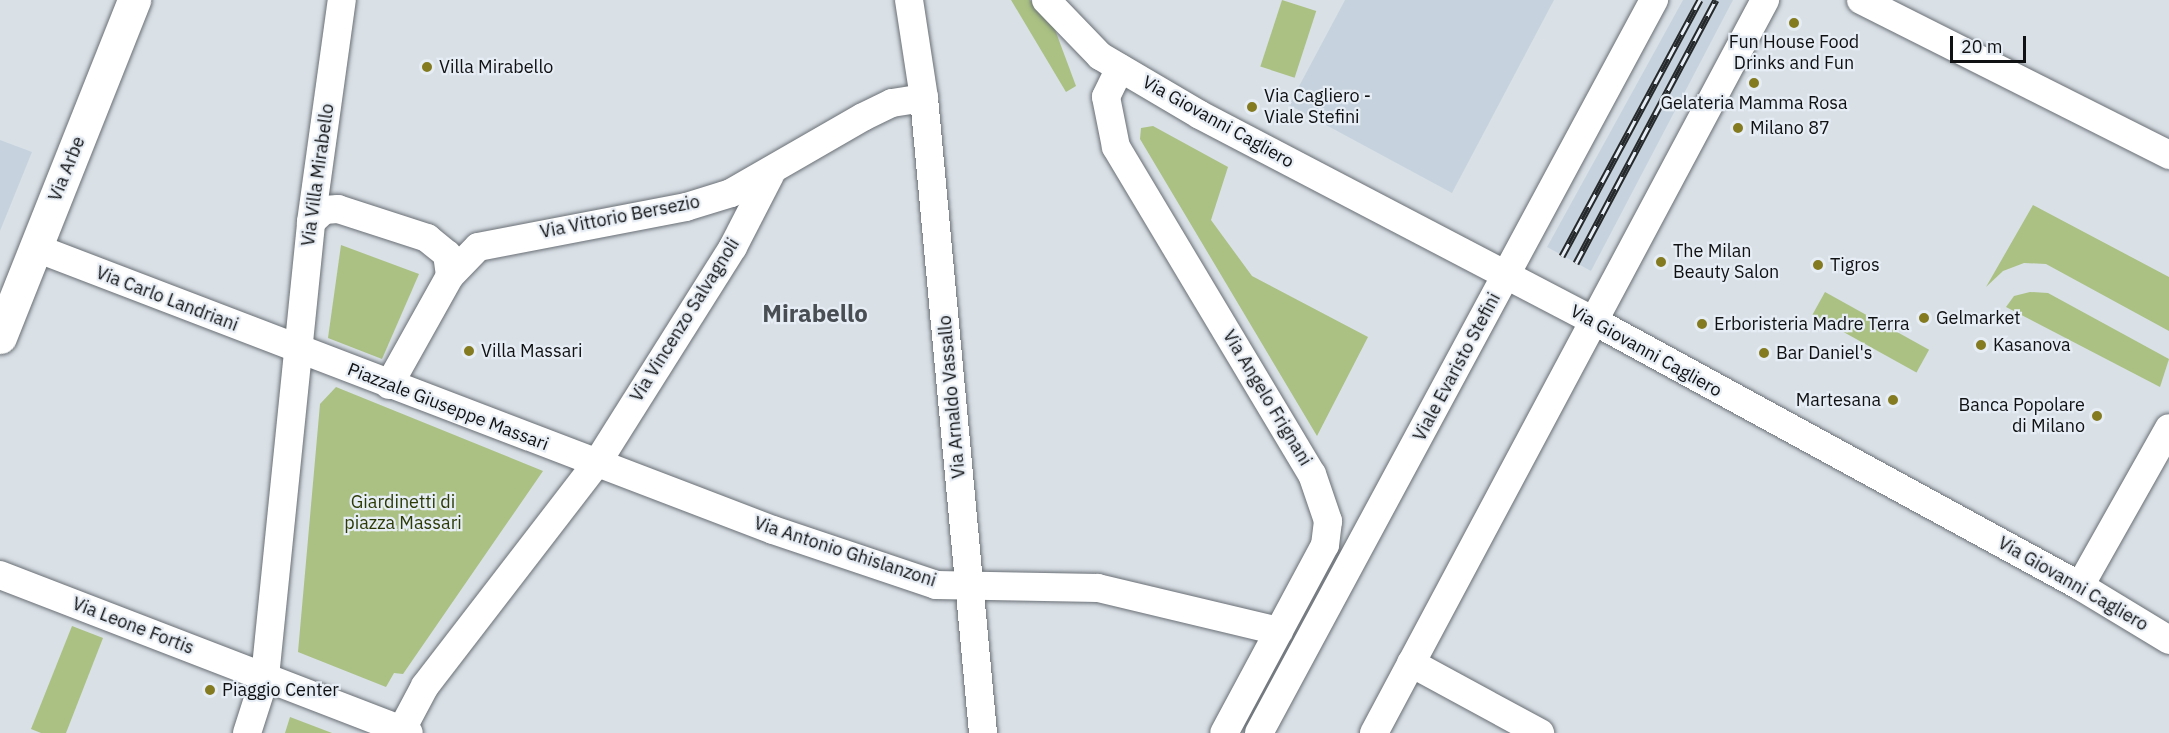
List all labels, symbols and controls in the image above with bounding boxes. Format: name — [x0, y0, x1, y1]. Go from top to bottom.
marker: Fun House Food Drinks and Fun — [1787, 16, 1801, 30]
scale bar — [1953, 24, 2030, 62]
place label: Fun House Food Drinks and Fun — [1729, 32, 1859, 74]
text: 20 m — [1961, 35, 2003, 58]
place label: Villa Mirabello — [439, 56, 553, 78]
marker: Villa Mirabello — [420, 60, 434, 74]
street label: Via Giovanni Cagliero — [1138, 71, 1298, 173]
marker: Gelateria Mamma Rosa — [1747, 76, 1761, 90]
place label: Via Cagliero - Viale Stefini — [1264, 86, 1371, 128]
place label: Gelateria Mamma Rosa — [1660, 92, 1848, 114]
marker: Via Cagliero - Viale Stefini — [1245, 100, 1259, 114]
street label: Via Villa Mirabello — [297, 102, 339, 248]
place label: Milano 87 — [1750, 117, 1830, 139]
marker: Milano 87 — [1731, 121, 1745, 135]
street label: Via Arbe — [44, 134, 90, 204]
street label: Via Vittorio Bersezio — [538, 191, 702, 243]
street label: Via Vincenzo Salvagnoli — [626, 234, 744, 406]
place label: The Milan Beauty Salon — [1673, 241, 1779, 284]
place label: Tigros — [1830, 254, 1880, 276]
marker: The Milan Beauty Salon — [1654, 255, 1668, 269]
marker: Tigros — [1811, 258, 1825, 272]
street label: Via Carlo Landriani — [93, 262, 241, 336]
street label: Viale Evaristo Stefini — [1409, 289, 1505, 445]
district label: Mirabello — [762, 300, 868, 328]
street label: Via Giovanni Cagliero — [1566, 300, 1726, 402]
place label: Gelmarket — [1936, 307, 2021, 329]
marker: Gelmarket — [1917, 311, 1931, 325]
place label: Erboristeria Madre Terra — [1714, 313, 1910, 335]
street label: Via Arnaldo Vassallo — [934, 314, 970, 480]
marker: Erboristeria Madre Terra — [1695, 317, 1709, 331]
street label: Via Angelo Frignani — [1218, 326, 1316, 470]
place label: Kasanova — [1993, 334, 2071, 356]
marker: Kasanova — [1974, 338, 1988, 352]
place label: Villa Massari — [481, 340, 582, 362]
place label: Bar Daniel's — [1776, 342, 1873, 364]
marker: Villa Massari — [462, 344, 476, 358]
marker: Bar Daniel's — [1757, 346, 1771, 360]
street label: Piazzale Giuseppe Massari — [344, 359, 552, 455]
place label: Martesana — [1796, 389, 1881, 411]
marker: Martesana — [1886, 393, 1900, 407]
place label: Banca Popolare di Milano — [1958, 395, 2085, 438]
marker: Banca Popolare di Milano — [2090, 409, 2104, 423]
park label: Giardinetti di piazza Massari — [344, 492, 462, 534]
street label: Via Antonio Ghislanzoni — [751, 512, 939, 592]
street label: Via Giovanni Cagliero — [1994, 532, 2152, 636]
street label: Via Leone Fortis — [69, 593, 197, 659]
place label: Piaggio Center — [222, 679, 339, 701]
marker: Piaggio Center — [203, 683, 217, 697]

